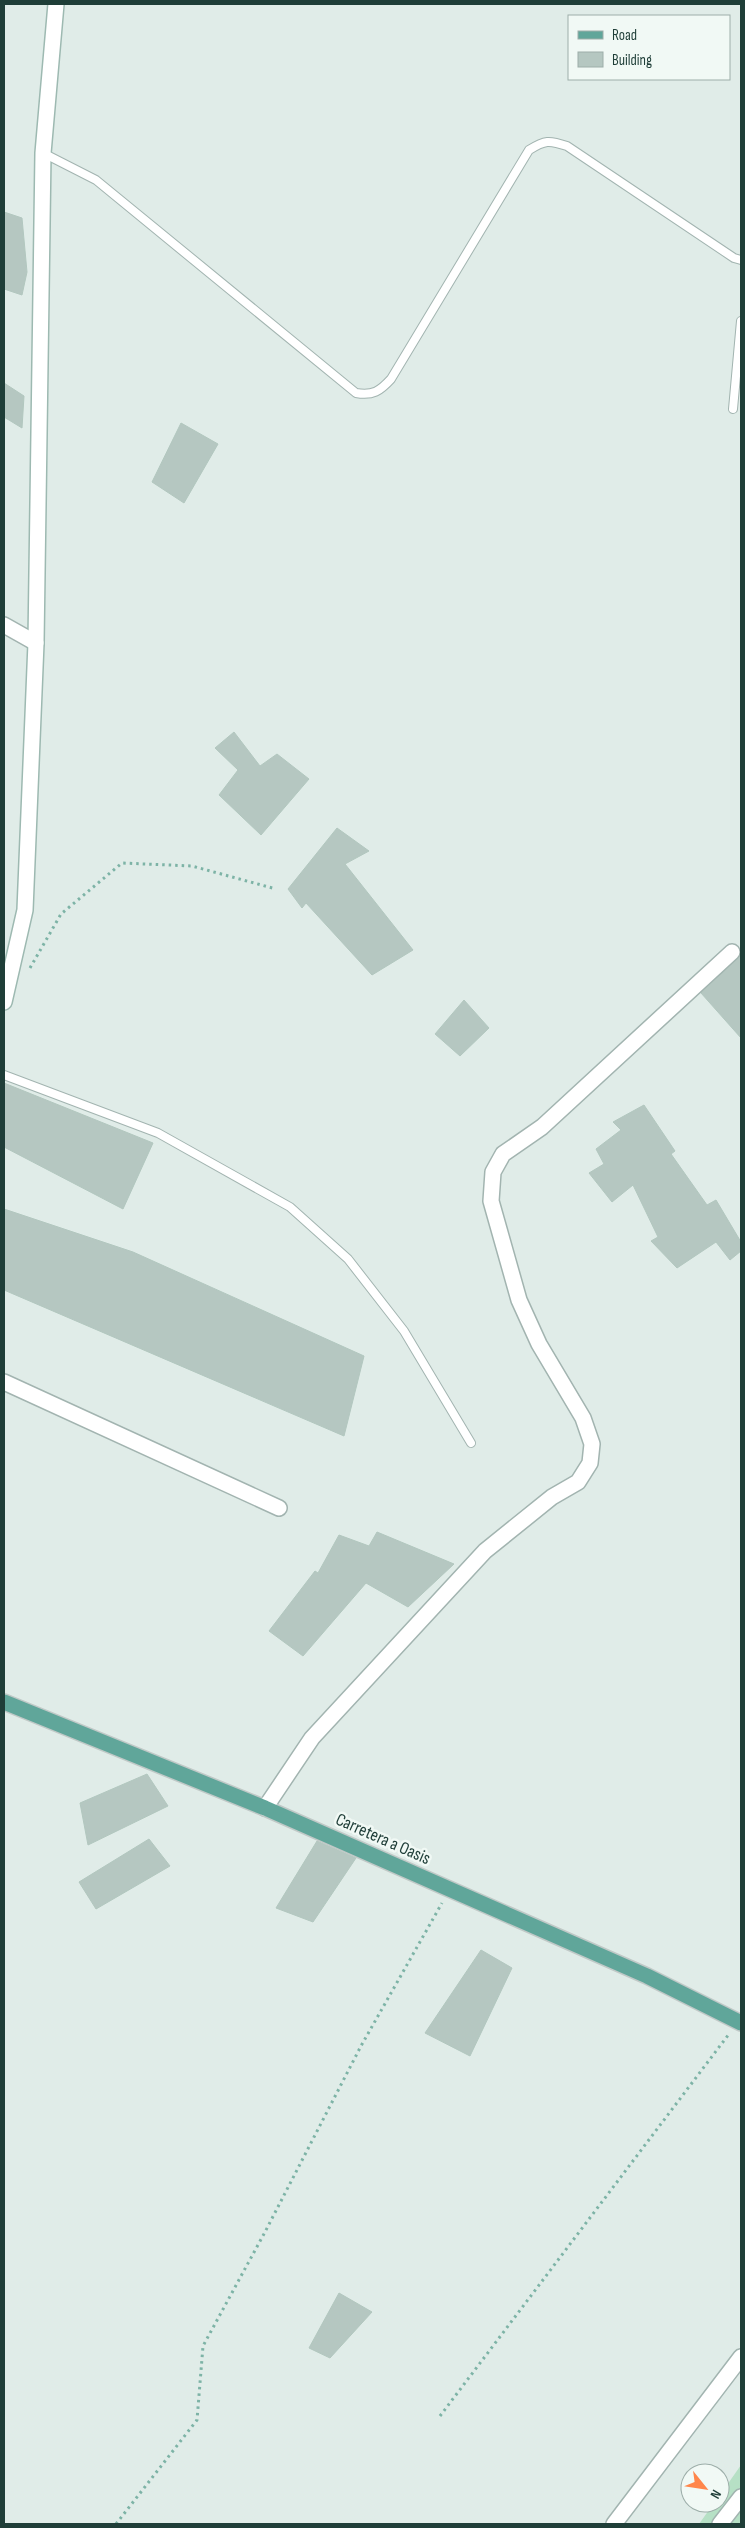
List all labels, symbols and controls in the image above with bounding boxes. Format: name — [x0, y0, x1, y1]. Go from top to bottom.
legend — [568, 15, 730, 80]
text: Road — [612, 26, 637, 45]
text: Building — [612, 51, 652, 70]
street label: Carretera a Oasis — [332, 1809, 434, 1869]
north arrow — [680, 2463, 730, 2513]
text: N — [707, 2487, 725, 2502]

